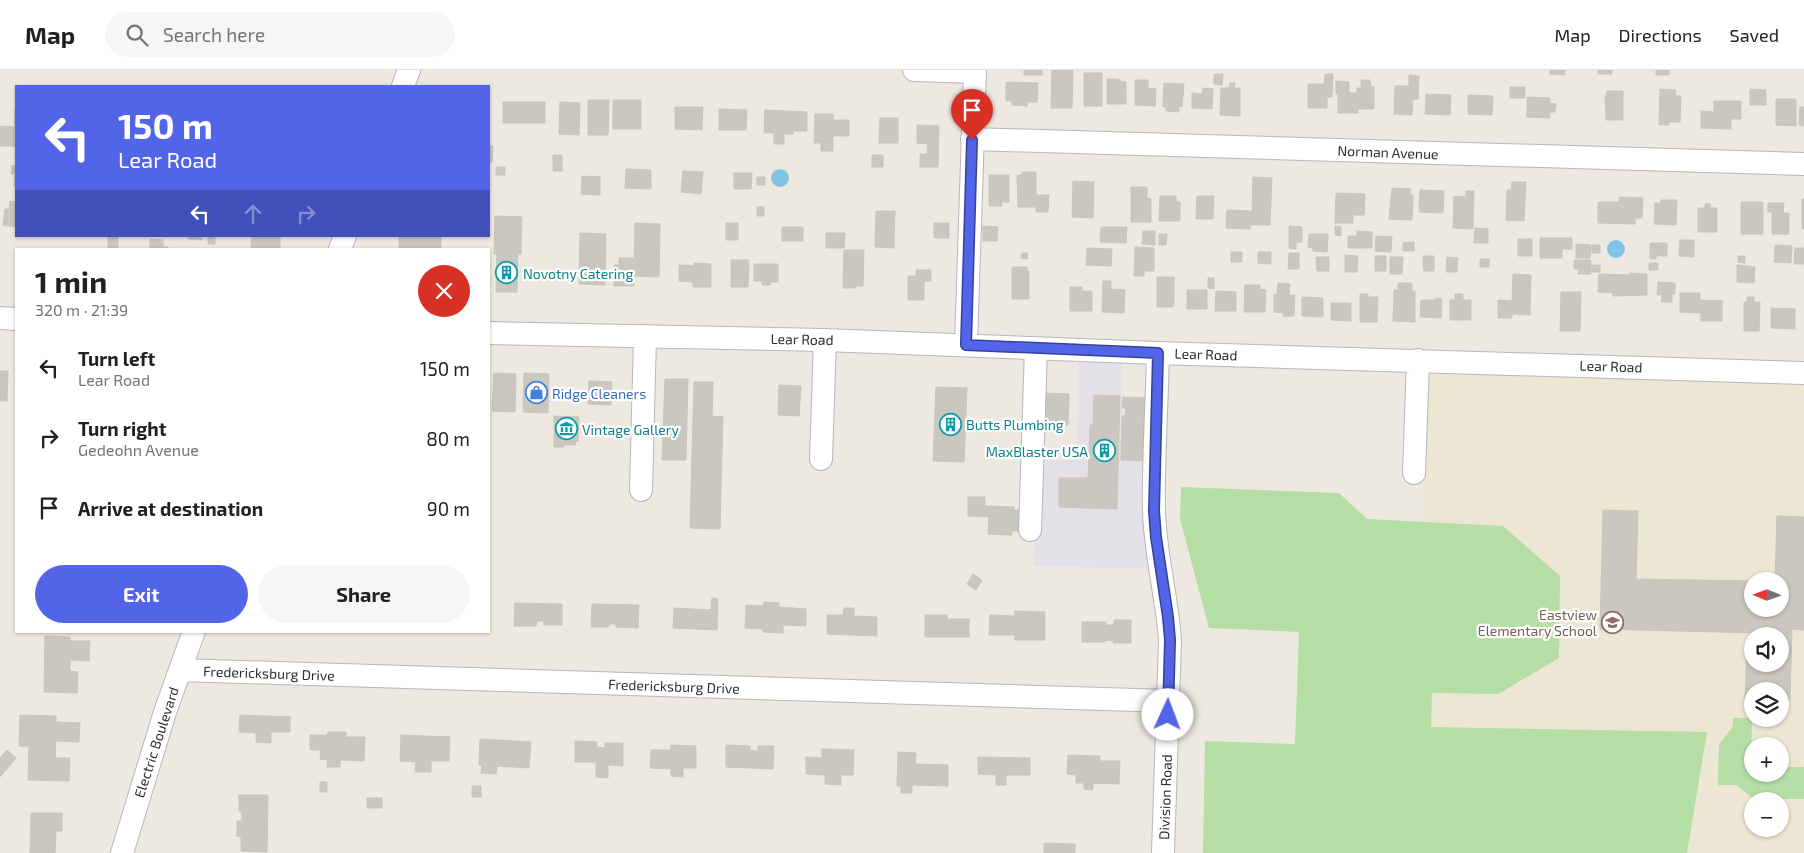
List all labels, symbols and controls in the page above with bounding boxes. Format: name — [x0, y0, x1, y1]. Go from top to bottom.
search box — [105, 12, 455, 57]
text: Map — [25, 20, 75, 49]
icon: search — [123, 21, 151, 49]
text: Search here — [163, 23, 265, 46]
text: Map — [1554, 24, 1591, 46]
text: Directions — [1619, 24, 1702, 46]
text: Saved — [1730, 24, 1779, 46]
pin — [951, 89, 993, 140]
icon: arrive — [958, 96, 986, 124]
text: 150 m — [118, 104, 213, 146]
icon: left — [35, 105, 100, 170]
street label: Norman Avenue — [1337, 142, 1439, 162]
text: Lear Road — [118, 146, 217, 172]
icon: left — [186, 200, 214, 228]
icon: ahead — [239, 200, 267, 228]
icon: right — [292, 200, 320, 228]
building icon: Novotny Catering — [495, 261, 519, 285]
text: 1 min — [35, 263, 107, 299]
button: close — [418, 265, 470, 317]
place label: Novotny Catering — [523, 265, 633, 282]
text: 320 m · 21:39 — [35, 300, 128, 319]
street label: Lear Road — [770, 330, 834, 348]
street label: Lear Road — [1174, 344, 1238, 364]
text: Turn left — [78, 347, 155, 370]
icon: left — [35, 354, 63, 382]
street label: Lear Road — [1579, 356, 1643, 376]
text: 150 m — [420, 357, 470, 380]
text: Lear Road — [78, 370, 150, 389]
shop icon: Ridge Cleaners — [524, 381, 548, 405]
place label: Ridge Cleaners — [552, 385, 646, 402]
building icon: Butts Plumbing — [938, 412, 962, 436]
place label: Butts Plumbing — [966, 416, 1064, 433]
text: Turn right — [78, 417, 166, 440]
museum icon: Vintage Gallery — [554, 417, 578, 441]
place label: Vintage Gallery — [582, 421, 679, 438]
icon: right — [35, 424, 63, 452]
text: 80 m — [426, 427, 470, 450]
building icon: MaxBlaster USA — [1092, 439, 1116, 463]
text: Gedeohn Avenue — [78, 440, 199, 459]
place label: MaxBlaster USA — [986, 443, 1088, 460]
icon: arrive — [35, 494, 63, 522]
text: Arrive at destination — [78, 497, 263, 520]
text: 90 m — [427, 497, 470, 520]
button: Exit — [35, 565, 248, 623]
button: Share — [258, 565, 470, 623]
north arrow — [1744, 572, 1789, 618]
map controls — [1744, 572, 1789, 837]
place label: Eastview Elementary School — [1478, 606, 1598, 639]
school or university icon: Eastview Elementary School — [1601, 610, 1625, 634]
button: sound — [1744, 627, 1789, 672]
street label: Fredericksburg Drive — [203, 662, 335, 684]
street label: Fredericksburg Drive — [608, 675, 740, 697]
button: layers — [1744, 682, 1789, 727]
street label: Electric Boulevard — [130, 684, 182, 800]
position arrow — [1141, 688, 1193, 740]
button: + — [1744, 737, 1789, 782]
street label: Division Road — [1155, 754, 1175, 840]
button: − — [1744, 792, 1789, 837]

